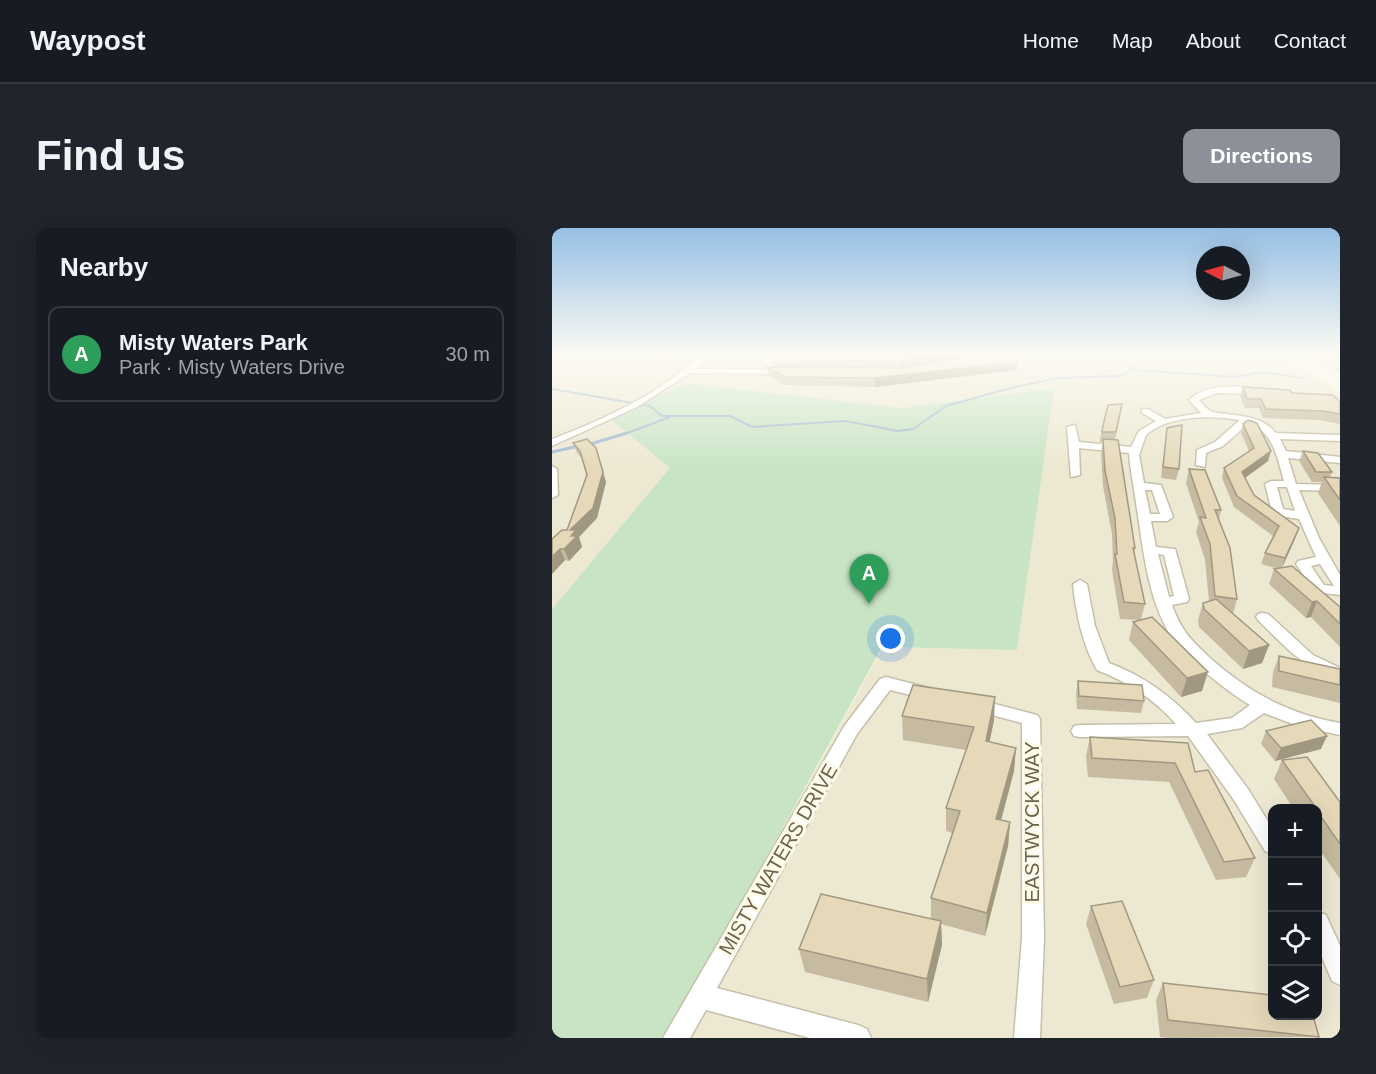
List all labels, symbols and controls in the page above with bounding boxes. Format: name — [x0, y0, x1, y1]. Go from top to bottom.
text: Waypost — [30, 25, 146, 56]
text: Home — [1023, 29, 1079, 52]
text: Map — [1112, 29, 1153, 52]
text: About — [1186, 29, 1241, 52]
text: Contact — [1274, 29, 1346, 52]
button: Directions — [1183, 129, 1340, 183]
text: Find us — [36, 132, 185, 179]
north arrow — [1196, 246, 1250, 300]
text: Nearby — [60, 252, 148, 282]
text: Misty Waters Park — [119, 330, 308, 355]
text: A — [74, 343, 89, 365]
text: 30 m — [446, 343, 490, 365]
text: Park · Misty Waters Drive — [119, 356, 345, 378]
pin: A — [850, 554, 888, 604]
your location — [876, 624, 905, 653]
street label: EASTWYCK WAY — [1021, 741, 1043, 903]
street label: MISTY WATERS DRIVE — [714, 760, 842, 958]
map controls — [1268, 804, 1322, 1020]
button: + — [1268, 804, 1322, 858]
button: − — [1268, 858, 1322, 912]
button: locate — [1268, 912, 1322, 966]
button: layers — [1268, 966, 1322, 1020]

